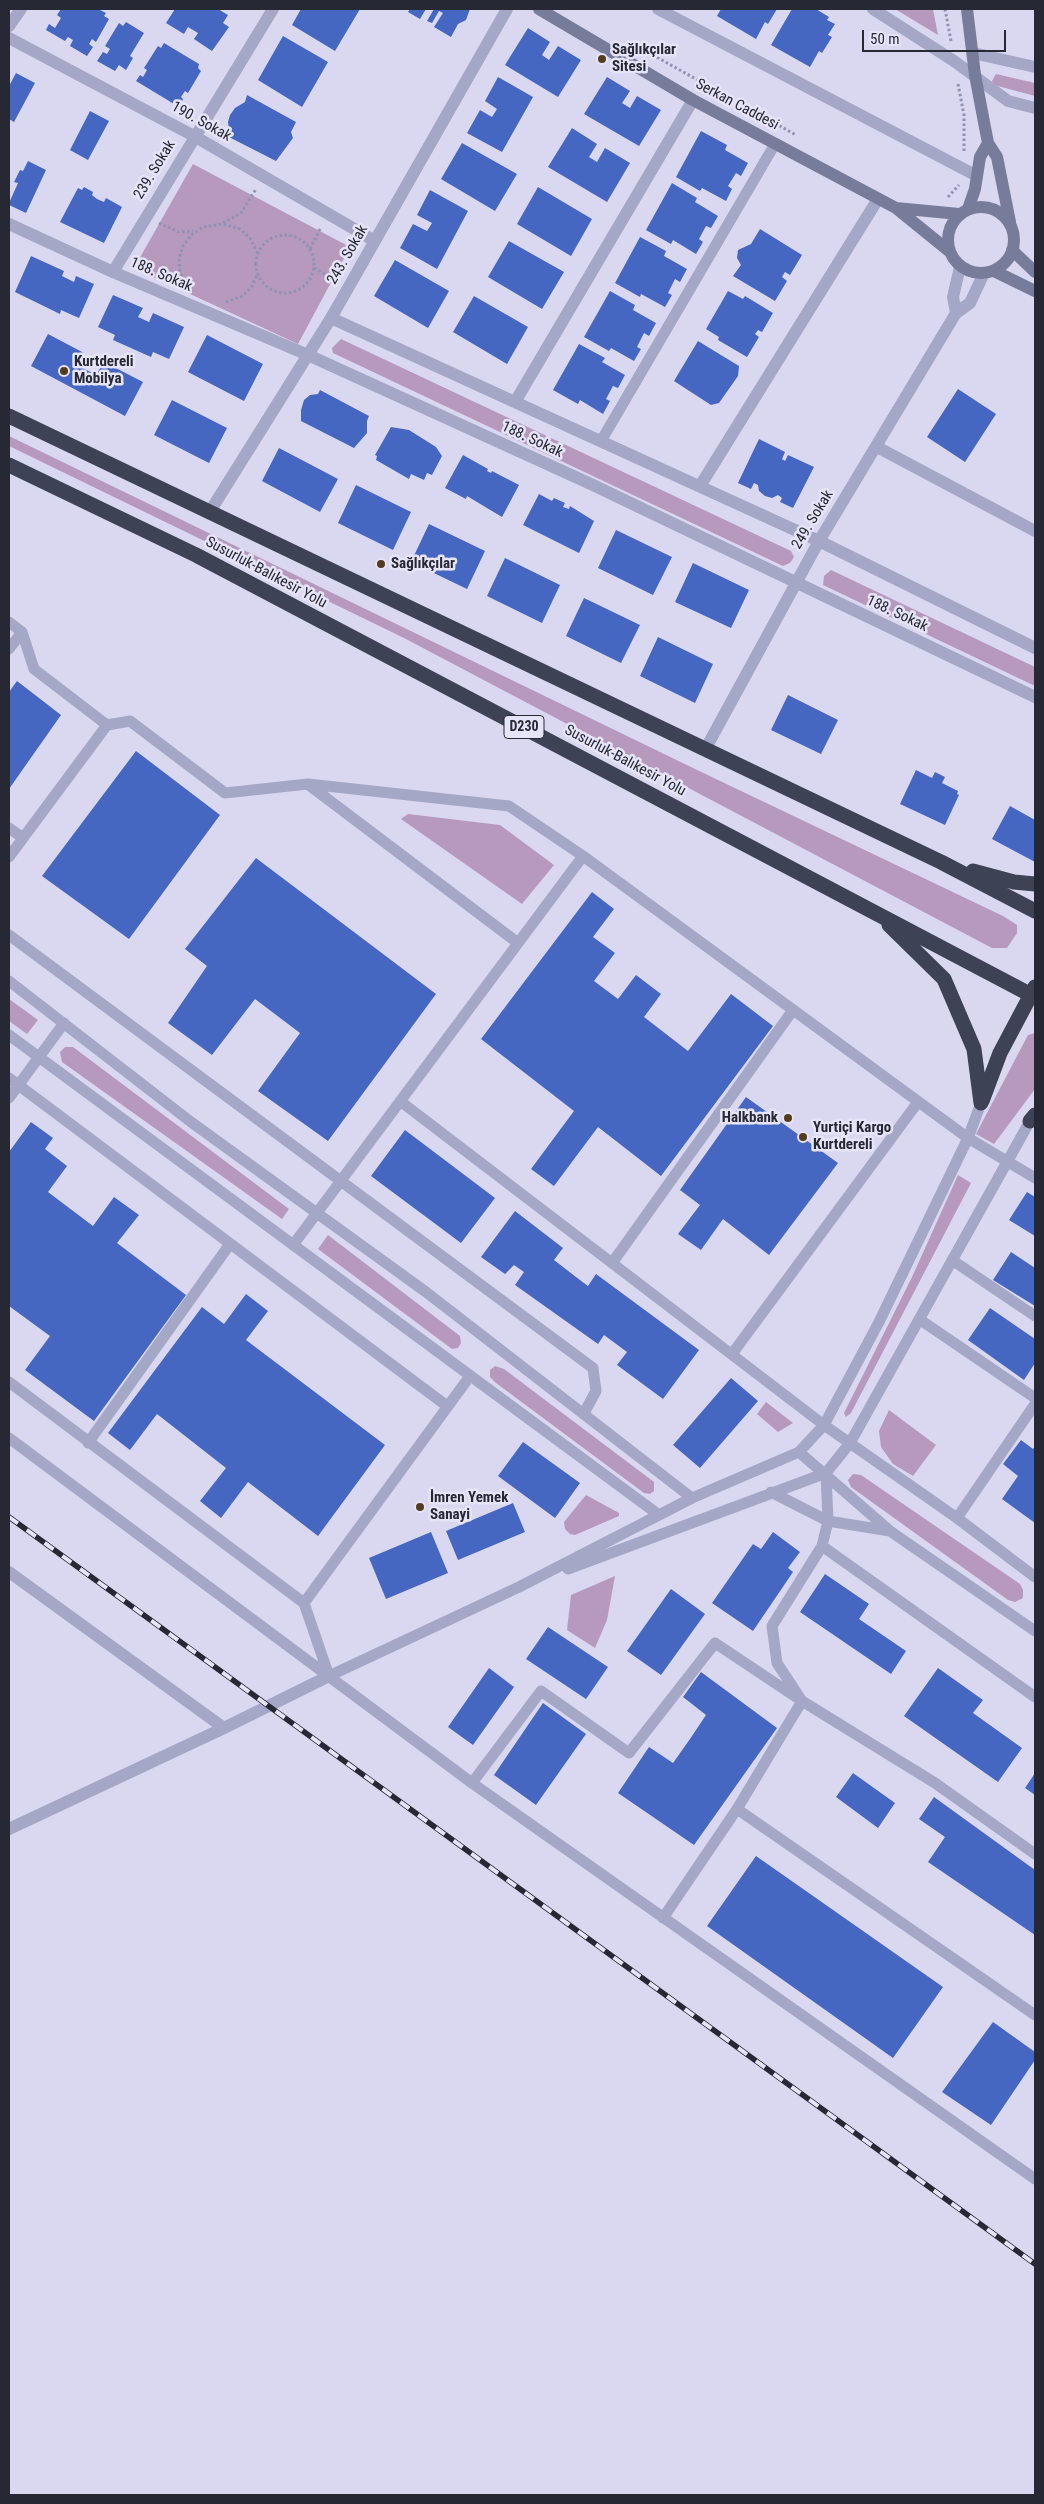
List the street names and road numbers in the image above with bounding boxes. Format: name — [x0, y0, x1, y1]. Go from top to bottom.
street label: Serkan Caddesi — [692, 75, 782, 135]
street label: 190. Sokak — [168, 98, 234, 146]
street label: 239. Sokak — [130, 137, 180, 203]
street label: 243. Sokak — [324, 222, 372, 288]
street label: 188. Sokak — [127, 254, 195, 296]
street label: 188. Sokak — [498, 418, 566, 462]
street label: 249. Sokak — [788, 487, 838, 553]
street label: Susurluk-Balıkesir Yolu — [202, 533, 330, 613]
street label: 188. Sokak — [863, 592, 931, 636]
road number: D230 — [504, 716, 544, 739]
street label: Susurluk-Balıkesir Yolu — [561, 721, 689, 801]

